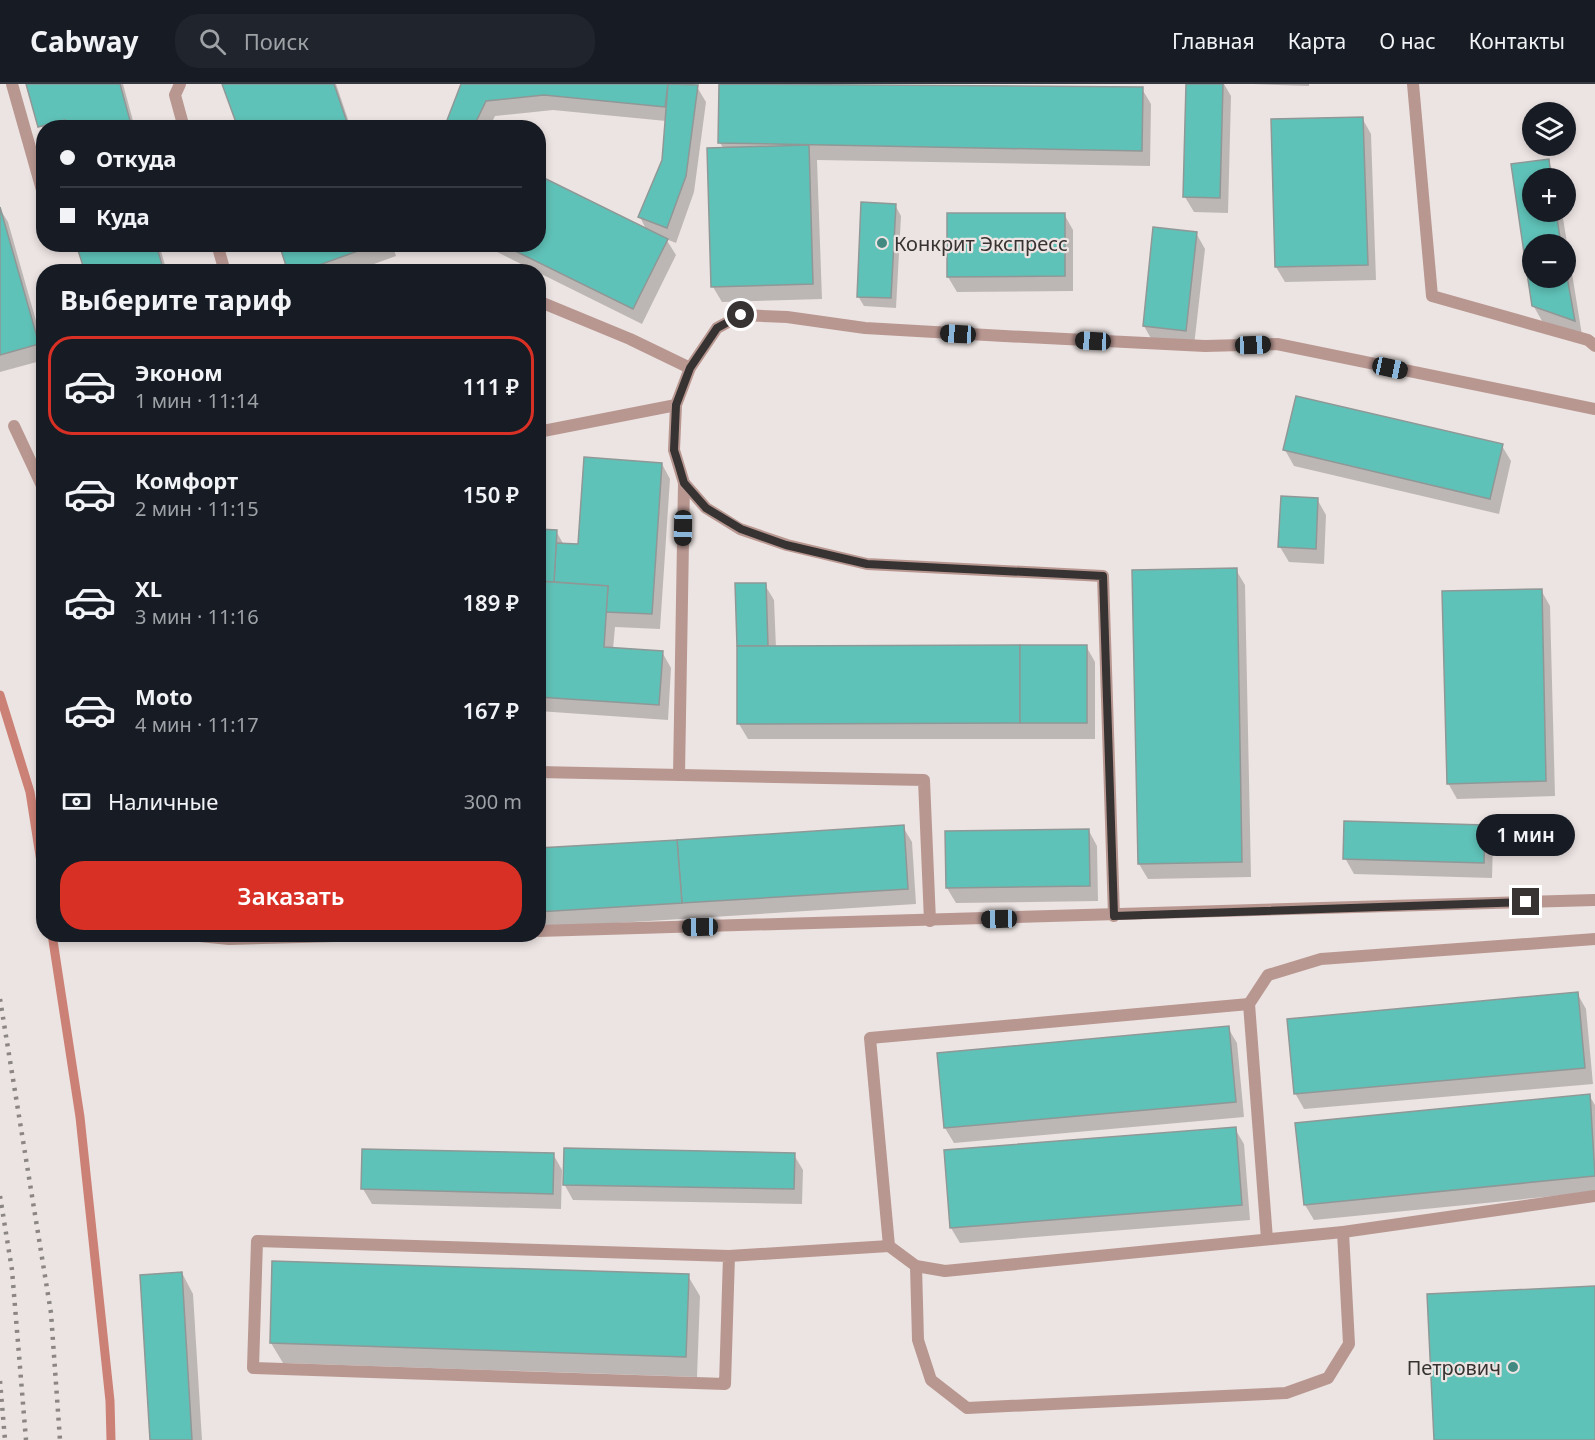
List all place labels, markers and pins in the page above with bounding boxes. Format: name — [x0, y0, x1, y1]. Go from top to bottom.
place label: Конкрит Экспресс — [894, 230, 1068, 257]
marker: Конкрит Экспресс — [875, 236, 889, 250]
place label: Петрович — [1407, 1354, 1501, 1381]
marker: Петрович — [1506, 1360, 1520, 1374]

